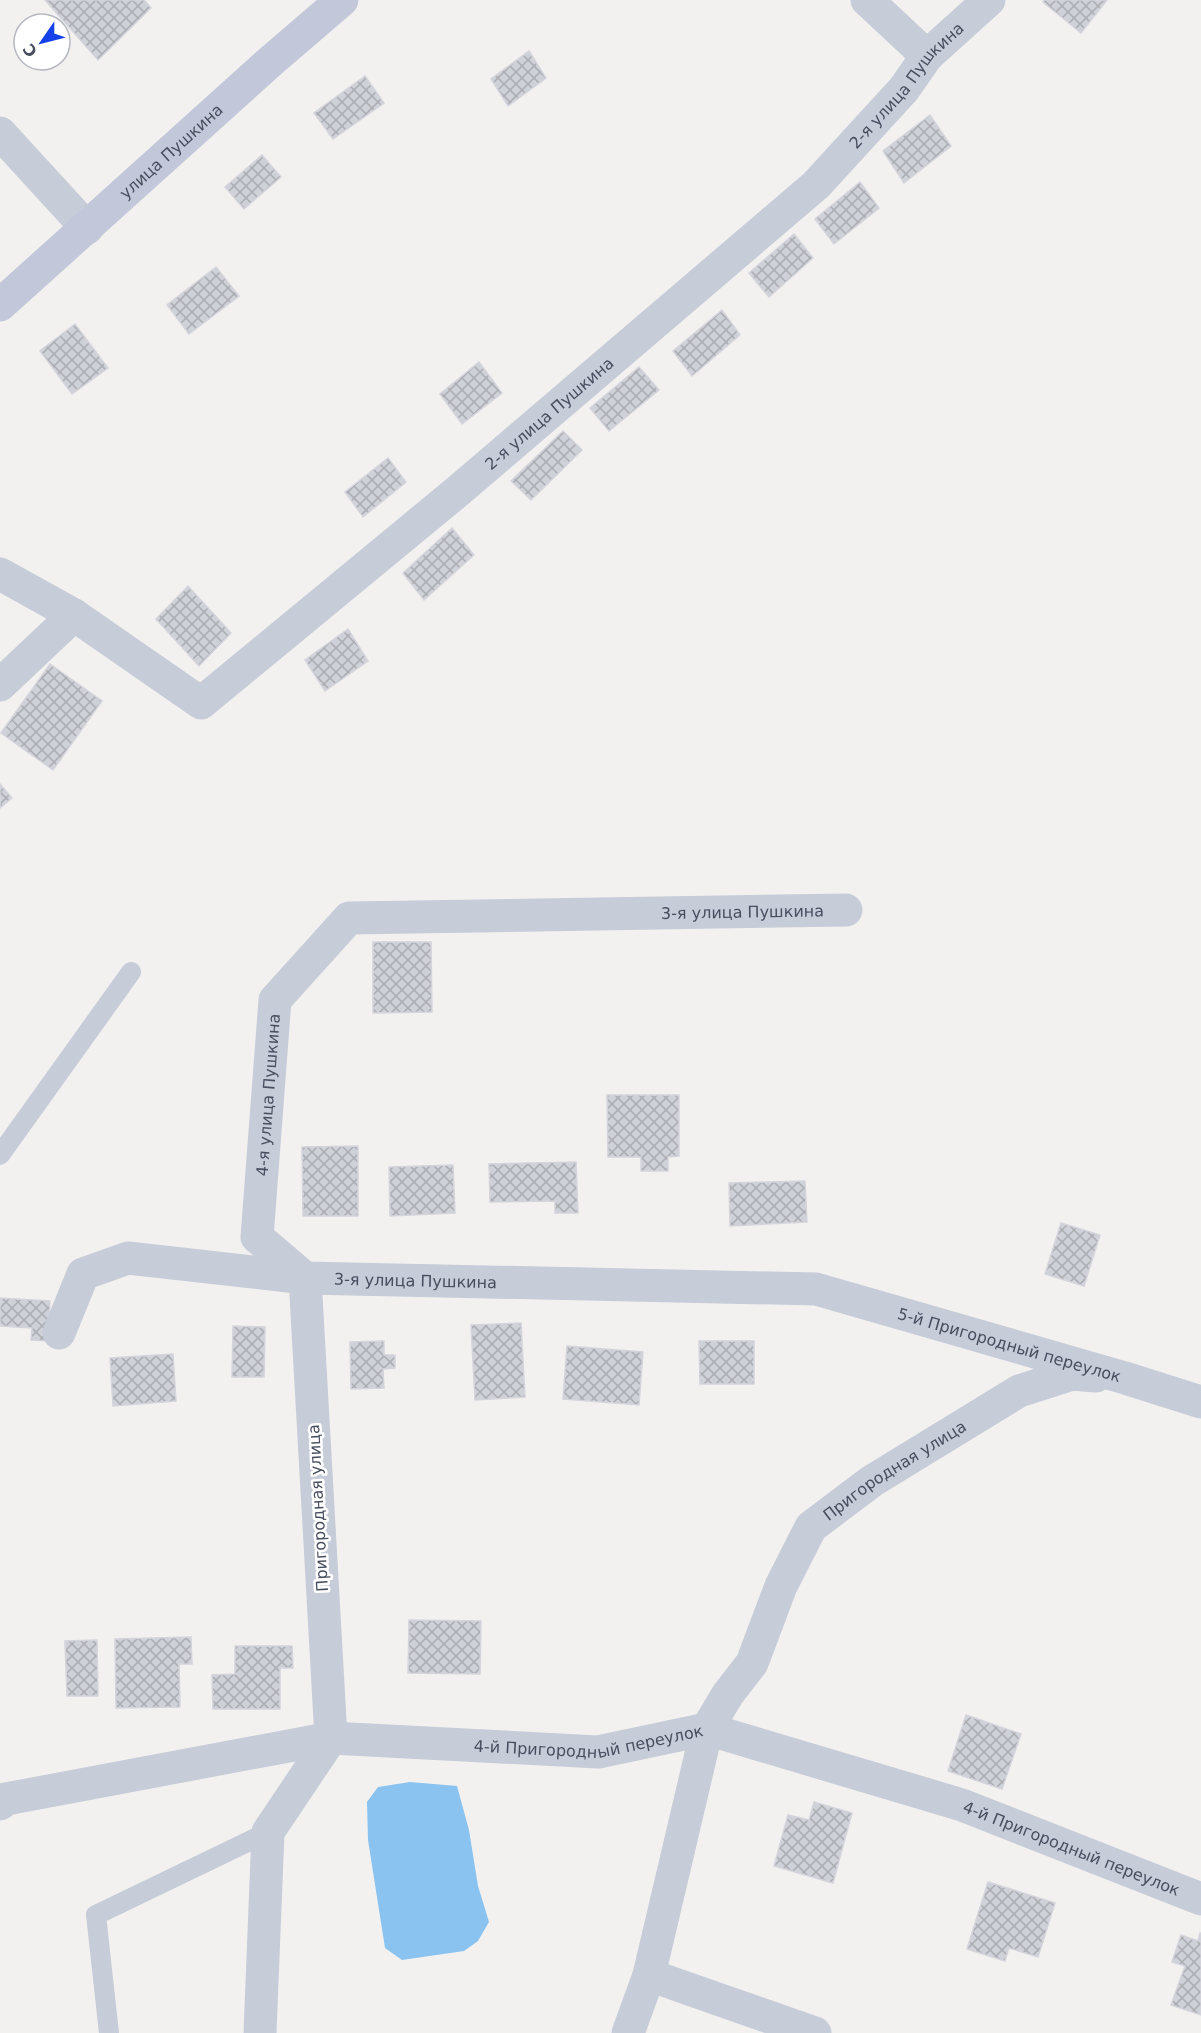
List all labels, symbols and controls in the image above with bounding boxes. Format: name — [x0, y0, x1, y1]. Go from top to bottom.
north arrow — [12, 12, 72, 72]
street label: 2-я улица Пушкина — [845, 18, 967, 152]
text: С — [19, 40, 41, 61]
street label: улица Пушкина — [115, 100, 226, 202]
street label: 2-я улица Пушкина — [481, 353, 617, 473]
street label: 3-я улица Пушкина — [661, 901, 824, 922]
street label: 4-я улица Пушкина — [252, 1013, 283, 1177]
street label: 3-я улица Пушкина — [334, 1269, 497, 1292]
street label: 5-й Пригородный переулок — [896, 1304, 1124, 1386]
street label: Пригородная улица — [819, 1416, 969, 1524]
street label: Пригородная улица — [304, 1424, 332, 1592]
street label: 4-й Пригородный переулок — [473, 1721, 705, 1761]
street label: 4-й Пригородный переулок — [961, 1797, 1183, 1899]

